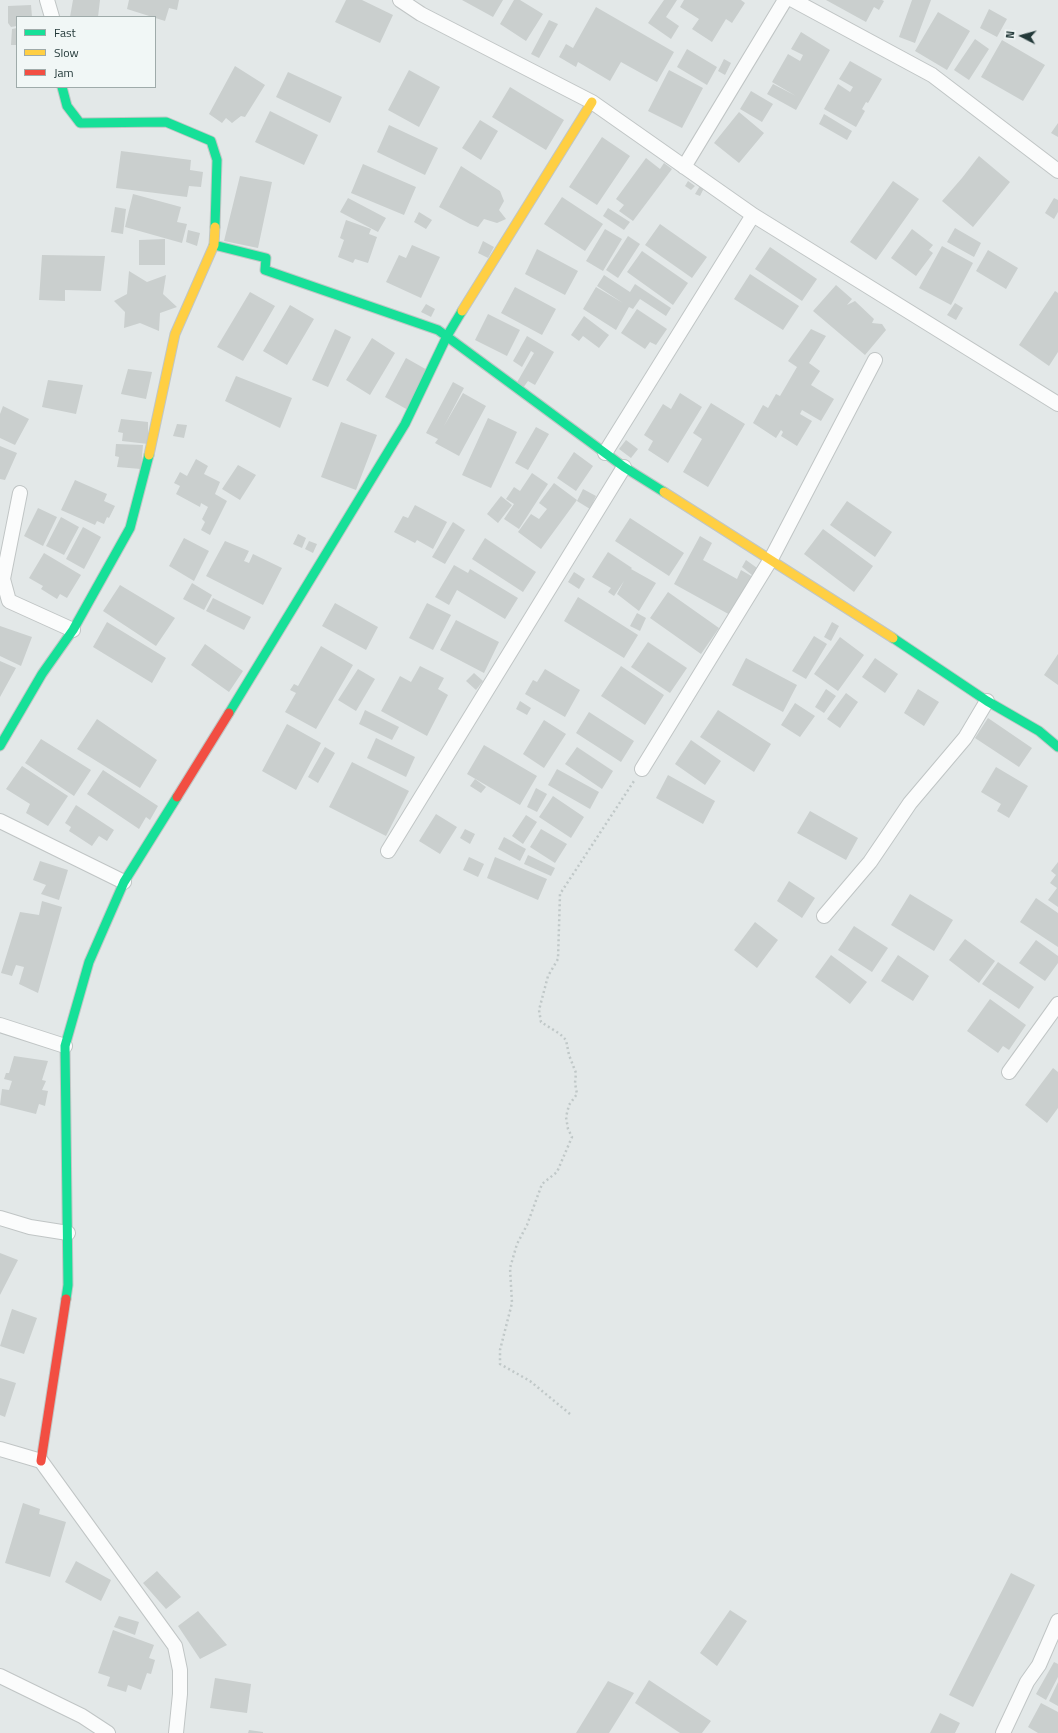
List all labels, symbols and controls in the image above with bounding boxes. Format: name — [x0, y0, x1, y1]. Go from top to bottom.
legend — [16, 16, 156, 88]
north arrow — [1002, 16, 1042, 56]
text: Fast — [54, 23, 76, 42]
text: N — [1002, 30, 1018, 39]
text: Slow — [54, 43, 79, 62]
text: Jam — [54, 63, 74, 82]

